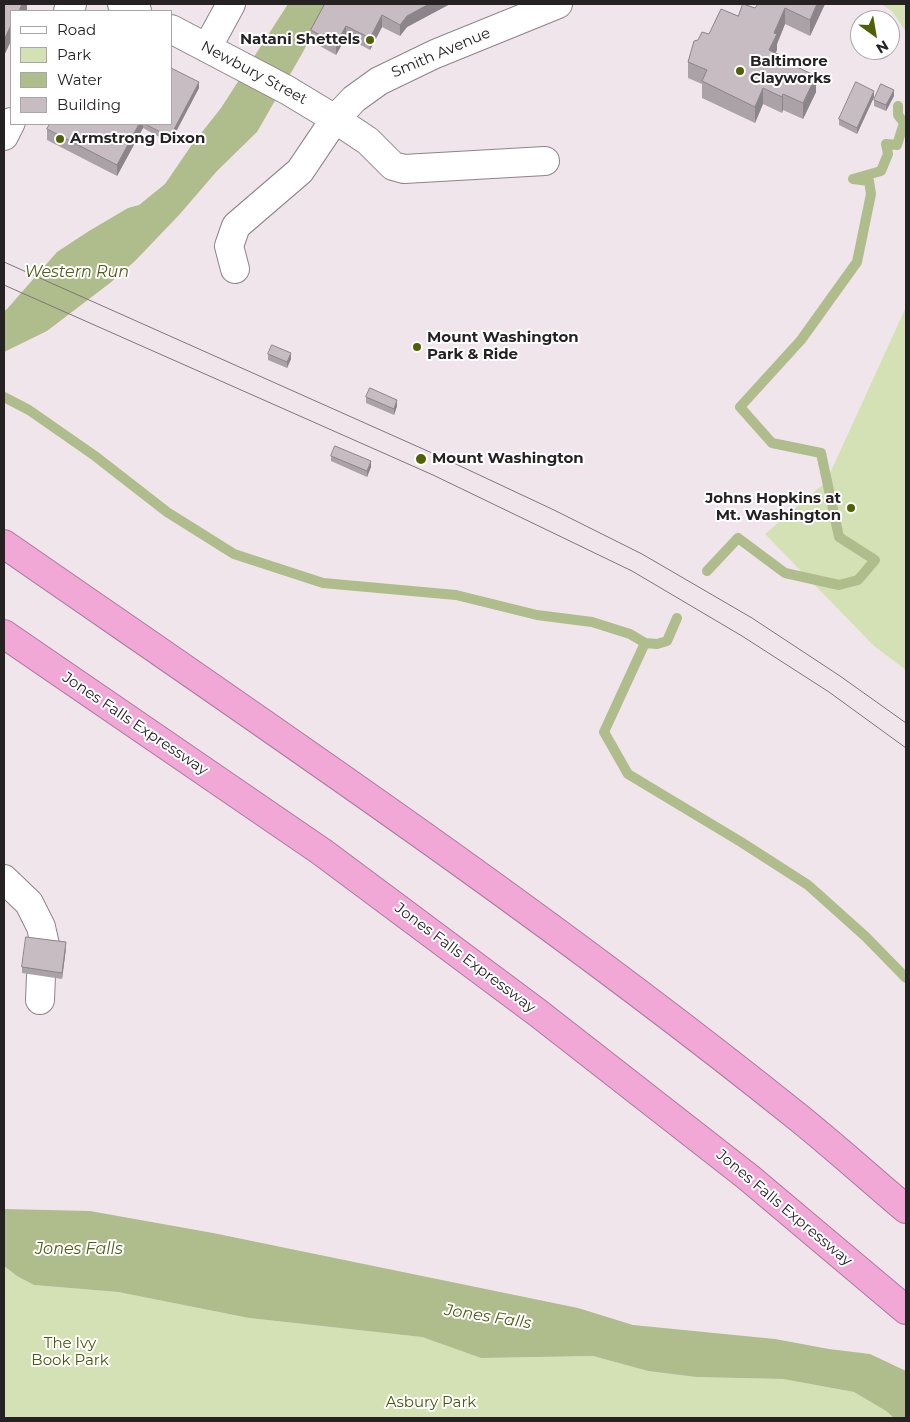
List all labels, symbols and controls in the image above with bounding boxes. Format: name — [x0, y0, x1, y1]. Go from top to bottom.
legend — [10, 10, 172, 125]
north arrow — [850, 10, 900, 60]
text: Road — [57, 20, 96, 39]
street label: Smith Avenue — [389, 24, 493, 82]
place label: Natani Shettels — [240, 31, 360, 49]
marker: Natani Shettels — [364, 34, 376, 46]
text: N — [873, 36, 892, 58]
street label: Newbury Street — [198, 37, 310, 109]
text: Park — [57, 45, 91, 64]
place label: Baltimore Clayworks — [750, 53, 831, 88]
marker: Baltimore Clayworks — [734, 65, 746, 77]
text: Water — [57, 70, 103, 89]
text: Building — [57, 95, 121, 114]
place label: Armstrong Dixon — [70, 130, 205, 148]
marker: Armstrong Dixon — [54, 133, 66, 145]
water label: Western Run — [25, 262, 129, 282]
place label: Mount Washington Park & Ride — [427, 329, 579, 364]
marker: Mount Washington Park & Ride — [411, 341, 423, 353]
place label: Mount Washington — [432, 450, 584, 468]
marker: Mount Washington — [414, 452, 428, 466]
place label: Johns Hopkins at Mt. Washington — [705, 490, 841, 525]
marker: Johns Hopkins at Mt. Washington — [845, 502, 857, 514]
street label: Jones Falls Expressway — [59, 669, 211, 779]
street label: Jones Falls Expressway — [391, 899, 539, 1017]
street label: Jones Falls Expressway — [712, 1146, 856, 1270]
water label: Jones Falls — [35, 1239, 123, 1259]
water label: Jones Falls — [443, 1301, 533, 1333]
park label: The Ivy Book Park — [31, 1335, 109, 1370]
park label: Asbury Park — [386, 1394, 476, 1412]

